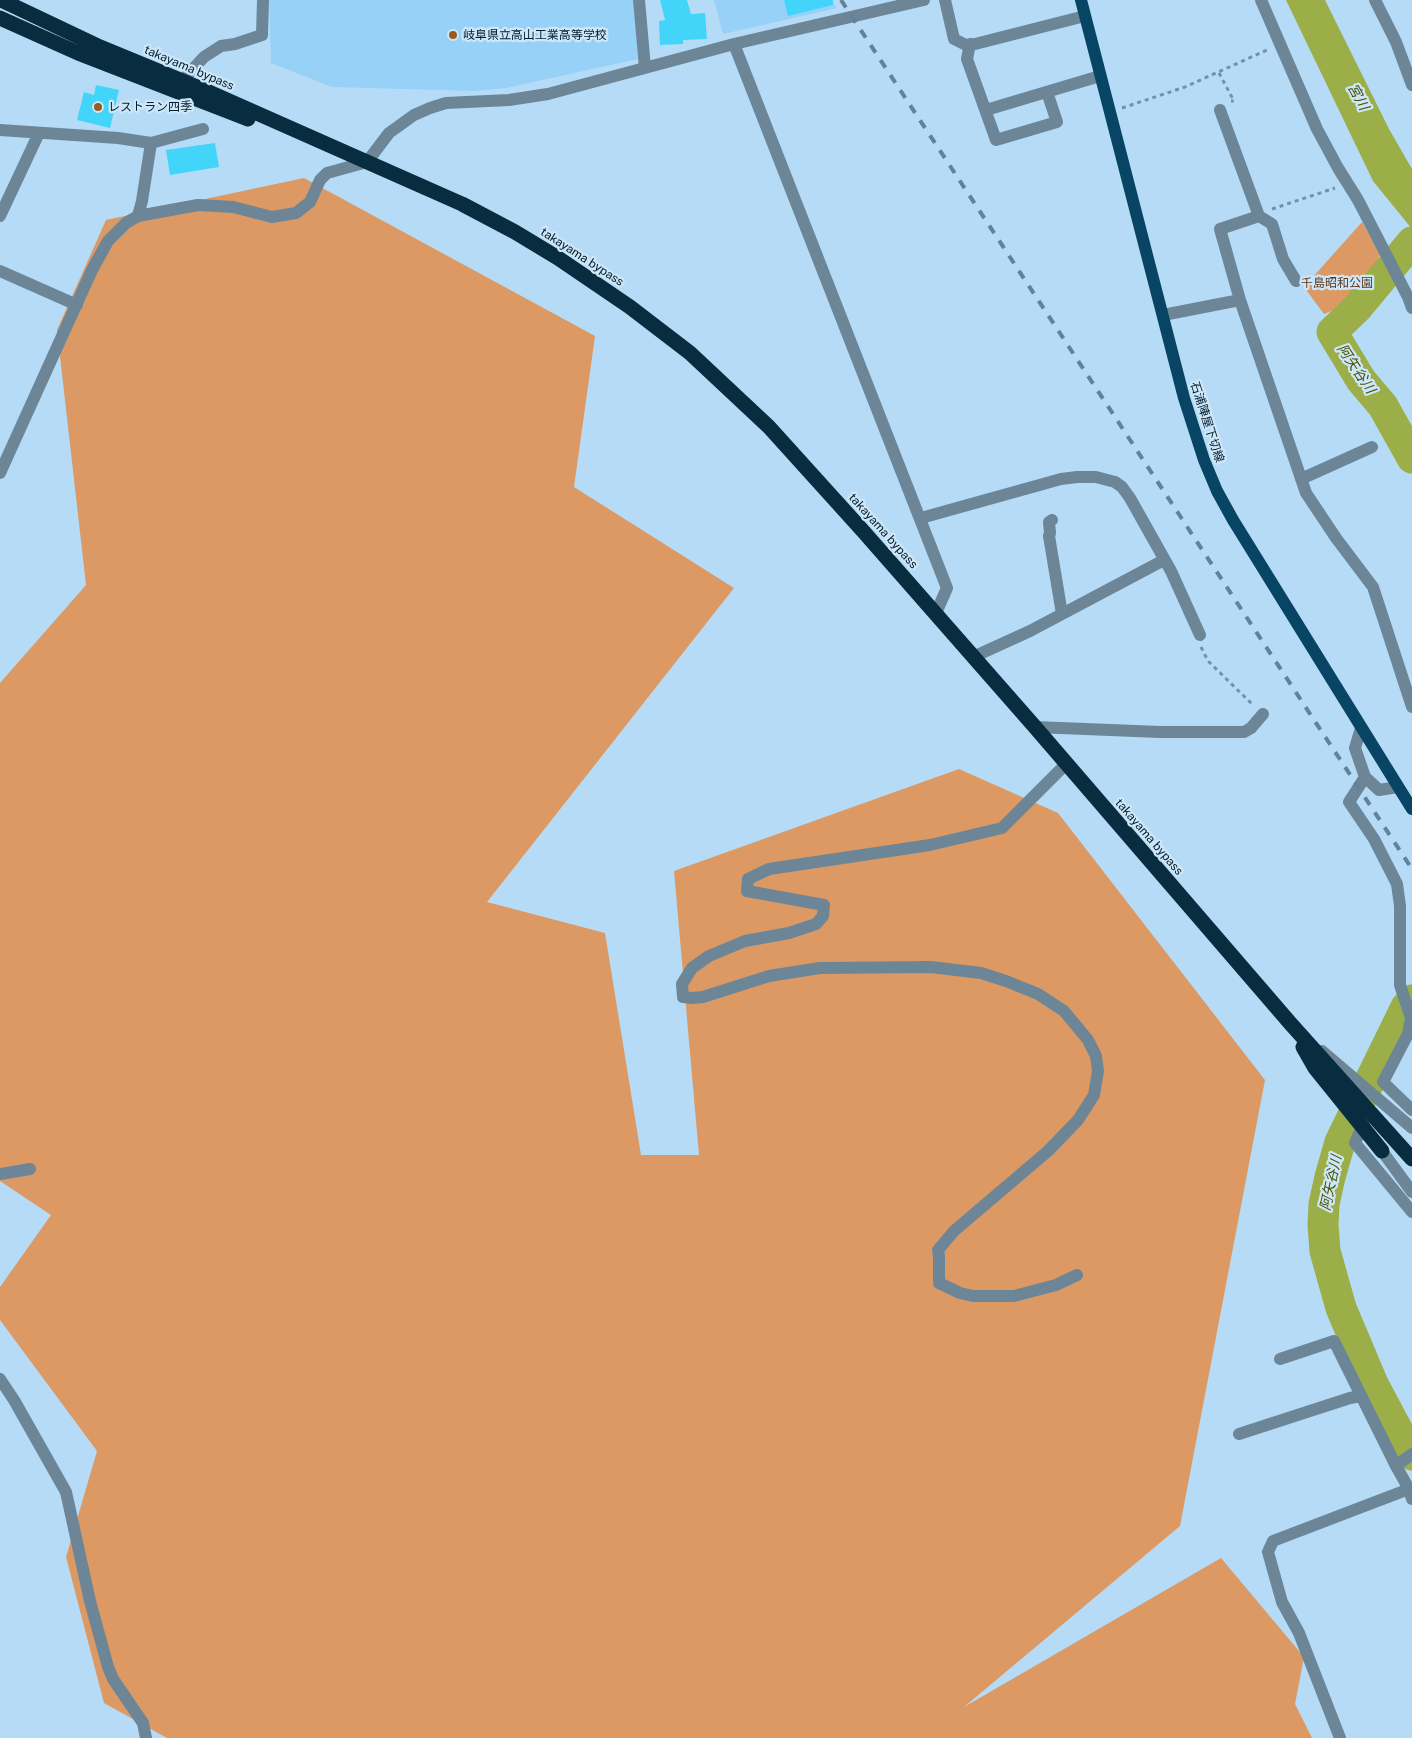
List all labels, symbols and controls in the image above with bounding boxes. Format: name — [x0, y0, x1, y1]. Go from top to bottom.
place label: 岐阜県立高山工業高等学校 — [463, 28, 607, 42]
marker: 岐阜県立高山工業高等学校 — [447, 29, 459, 41]
street label: takayama bypass — [142, 43, 236, 93]
water label: 宮川 — [1344, 81, 1372, 113]
place label: レストラン四季 — [108, 100, 192, 114]
marker: レストラン四季 — [92, 101, 104, 113]
street label: takayama bypass — [538, 225, 626, 289]
park label: 千島昭和公園 — [1301, 276, 1373, 290]
water label: 阿矢谷川 — [1333, 341, 1379, 397]
street label: 石浦陣屋下切線 — [1187, 380, 1227, 464]
street label: takayama bypass — [845, 490, 921, 572]
street label: takayama bypass — [1112, 796, 1186, 878]
water label: 阿矢谷川 — [1317, 1154, 1345, 1212]

